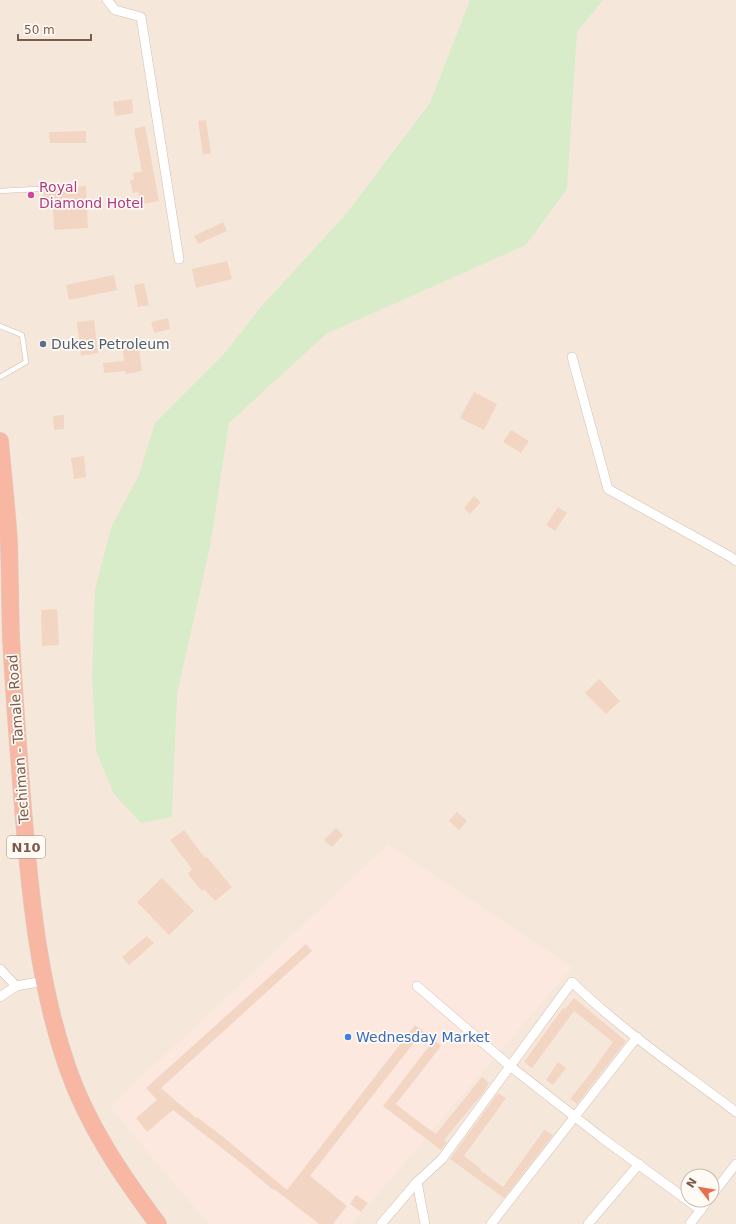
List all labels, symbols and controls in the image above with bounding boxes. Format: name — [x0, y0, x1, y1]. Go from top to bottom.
scale bar — [18, 16, 91, 42]
text: 50 m — [24, 23, 55, 37]
place label: Royal Diamond Hotel — [39, 179, 144, 211]
marker: Royal Diamond Hotel — [26, 190, 36, 200]
place label: Dukes Petroleum — [51, 336, 170, 352]
marker: Dukes Petroleum — [38, 339, 48, 349]
street label: Techiman - Tamale Road — [4, 654, 32, 825]
road number: N10 — [7, 836, 45, 858]
place label: Wednesday Market — [356, 1029, 490, 1045]
marker: Wednesday Market — [343, 1032, 353, 1042]
north arrow — [680, 1168, 720, 1208]
text: N — [684, 1176, 700, 1190]

